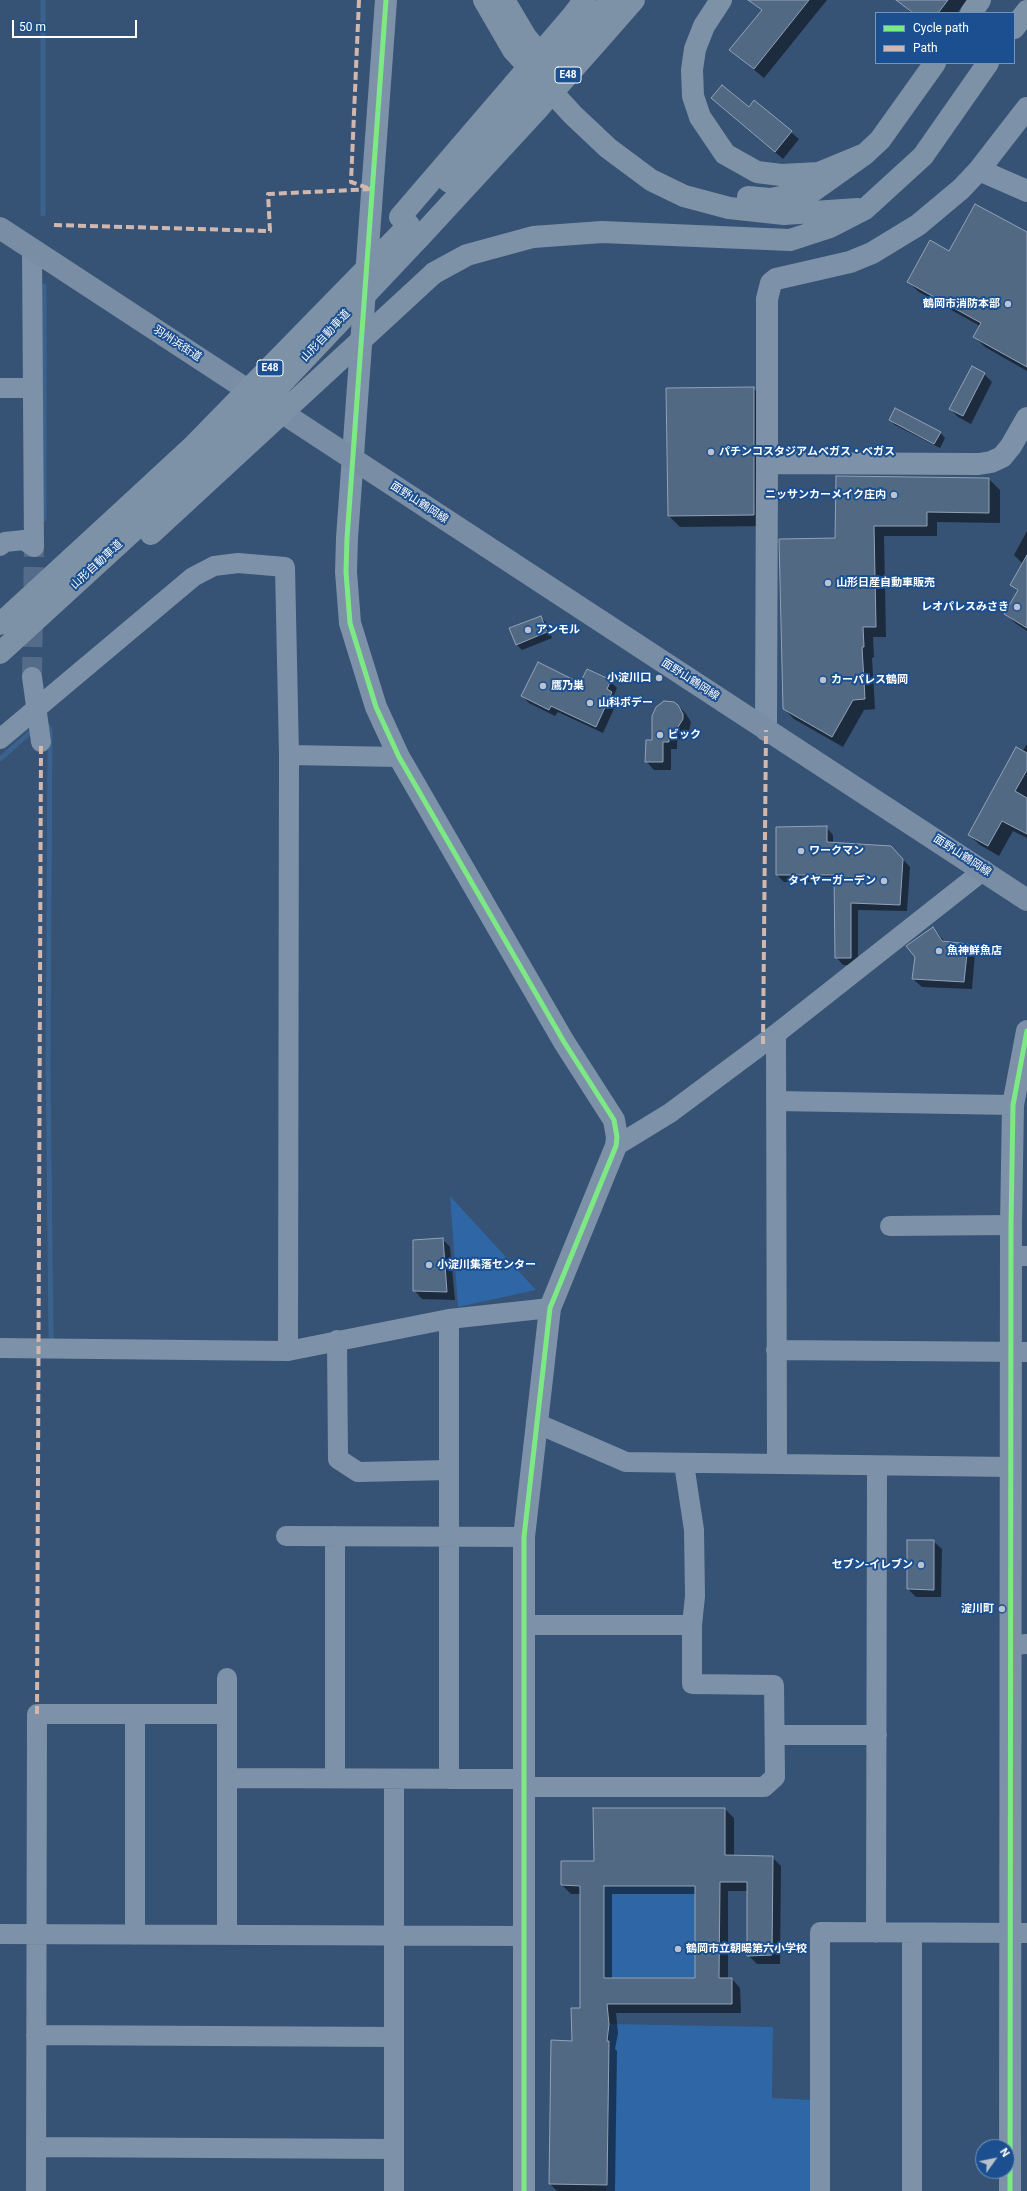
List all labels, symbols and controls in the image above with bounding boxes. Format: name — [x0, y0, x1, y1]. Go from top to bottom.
scale bar — [14, 12, 139, 38]
legend — [875, 12, 1015, 64]
text: 50 m — [19, 20, 46, 34]
text: Cycle path — [913, 21, 969, 35]
text: Path — [913, 41, 938, 55]
road number: E48 — [555, 67, 581, 83]
place label: 鶴岡市消防本部 — [923, 297, 1000, 311]
marker: 鶴岡市消防本部 — [1003, 299, 1013, 309]
street label: 山形自動車道 — [299, 307, 353, 365]
street label: 羽州浜街道 — [150, 323, 204, 365]
road number: E48 — [257, 360, 283, 376]
place label: パチンコスタジアムベガス・ベガス — [719, 445, 895, 459]
marker: パチンコスタジアムベガス・ベガス — [706, 447, 716, 457]
street label: 面野山鶴岡線 — [388, 479, 450, 527]
place label: ニッサンカーメイク庄内 — [765, 488, 886, 502]
marker: ニッサンカーメイク庄内 — [889, 490, 899, 500]
street label: 山形自動車道 — [68, 538, 126, 592]
place label: 山形日産自動車販売 — [836, 576, 935, 590]
marker: 山形日産自動車販売 — [823, 578, 833, 588]
place label: レオパレスみさき — [921, 600, 1009, 614]
marker: レオパレスみさき — [1012, 602, 1022, 612]
place label: アンモル — [536, 623, 580, 637]
marker: アンモル — [523, 625, 533, 635]
street label: 面野山鶴岡線 — [659, 656, 721, 704]
place label: 小淀川口 — [607, 671, 651, 685]
marker: 小淀川口 — [654, 673, 664, 683]
place label: カーパレス鶴岡 — [831, 673, 908, 687]
marker: カーパレス鶴岡 — [818, 675, 828, 685]
place label: 鷹乃巣 — [551, 679, 584, 693]
marker: 鷹乃巣 — [538, 681, 548, 691]
place label: 山科ボデー — [598, 696, 653, 710]
marker: 山科ボデー — [585, 698, 595, 708]
place label: ビック — [668, 728, 701, 742]
marker: ビック — [655, 730, 665, 740]
street label: 面野山鶴岡線 — [931, 832, 993, 880]
place label: ワークマン — [809, 844, 864, 858]
marker: ワークマン — [796, 846, 806, 856]
place label: タイヤーガーデン — [788, 874, 876, 888]
marker: タイヤーガーデン — [879, 876, 889, 886]
place label: 魚神鮮魚店 — [947, 944, 1002, 958]
marker: 魚神鮮魚店 — [934, 946, 944, 956]
place label: 小淀川集落センター — [437, 1258, 536, 1272]
marker: 小淀川集落センター — [424, 1260, 434, 1270]
place label: セブン-イレブン — [832, 1558, 913, 1572]
marker: セブン-イレブン — [916, 1560, 926, 1570]
place label: 淀川町 — [961, 1602, 994, 1616]
marker: 淀川町 — [997, 1604, 1007, 1614]
place label: 鶴岡市立朝暘第六小学校 — [686, 1942, 807, 1956]
marker: 鶴岡市立朝暘第六小学校 — [673, 1944, 683, 1954]
north arrow — [975, 2139, 1015, 2179]
text: N — [997, 2146, 1012, 2160]

